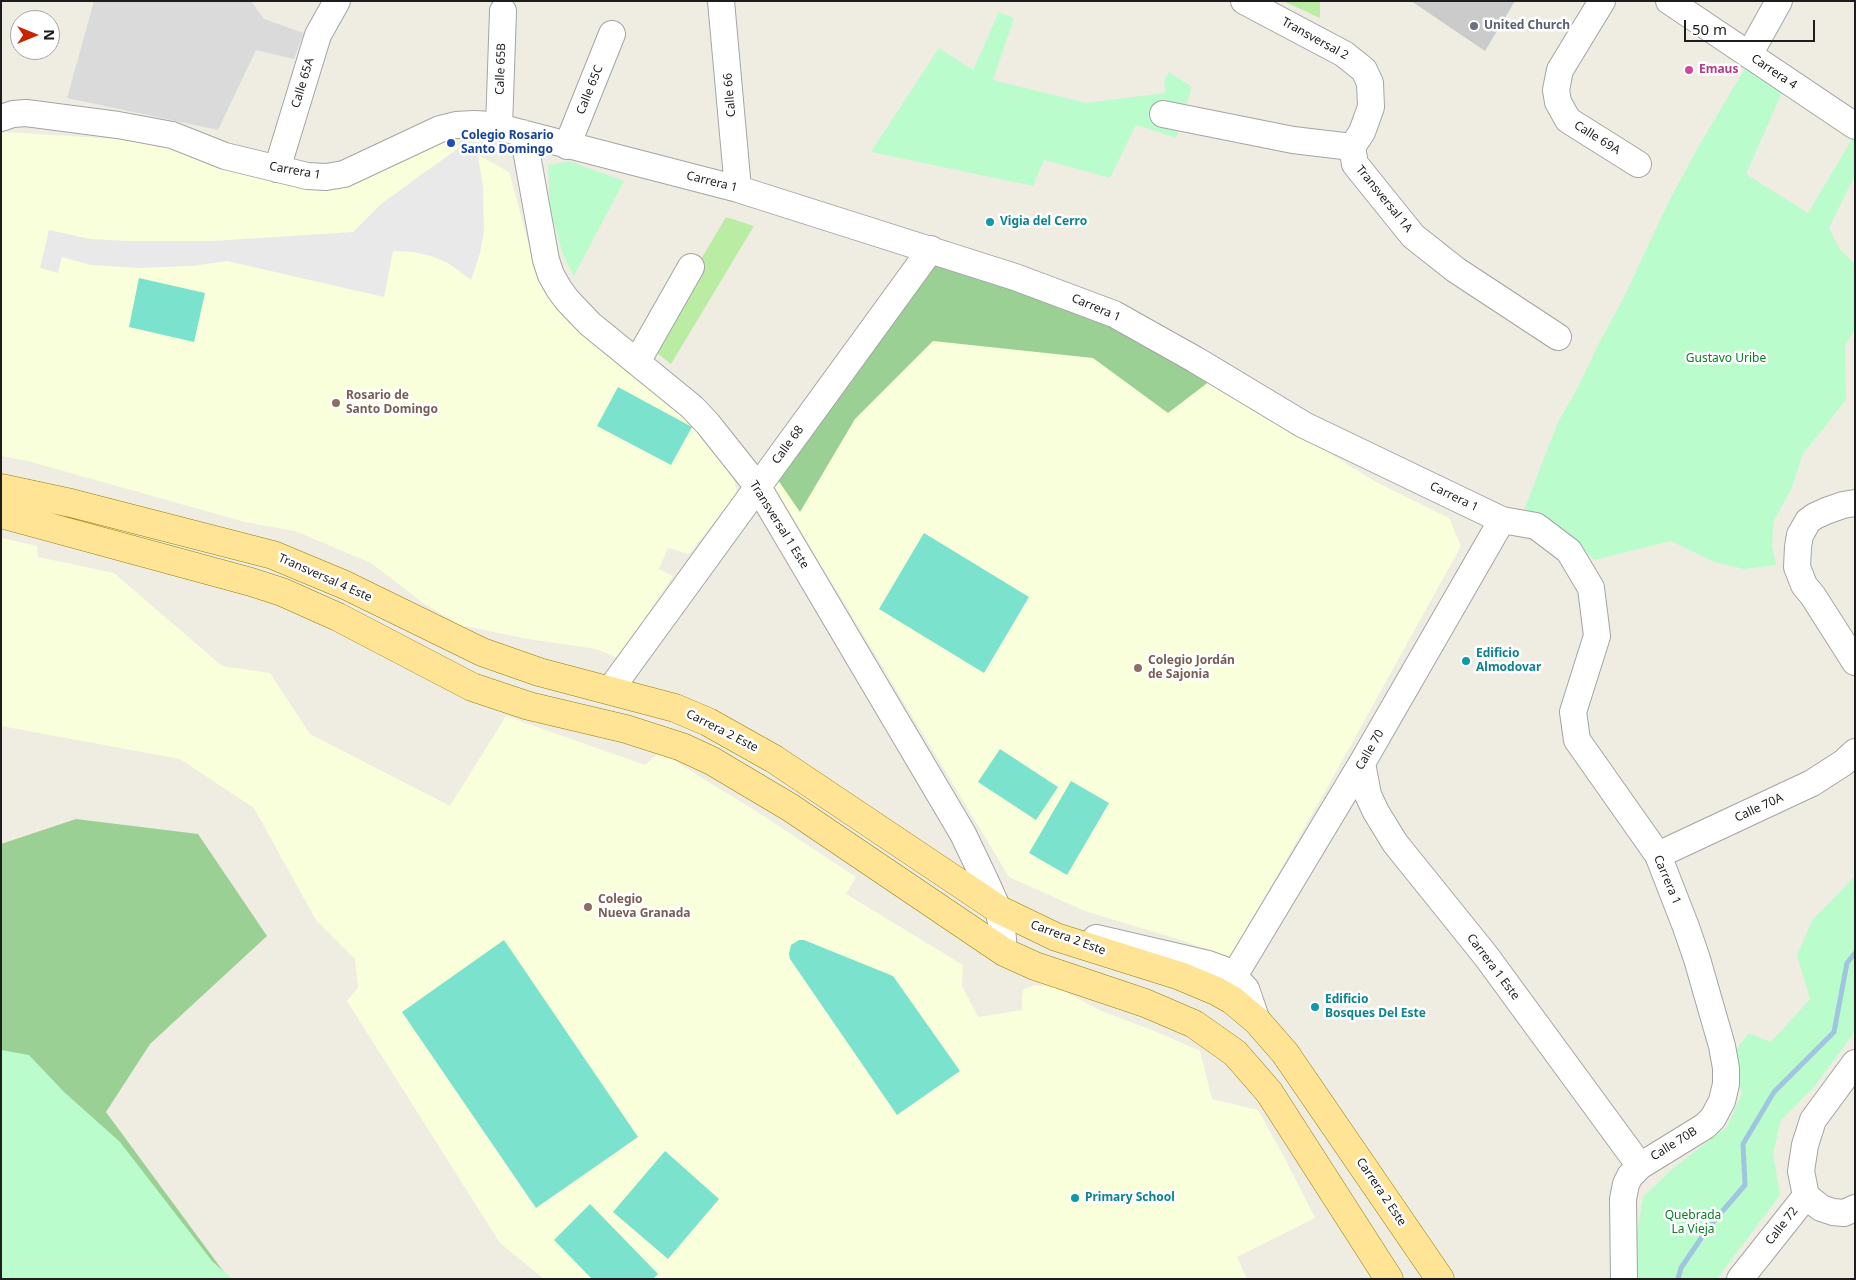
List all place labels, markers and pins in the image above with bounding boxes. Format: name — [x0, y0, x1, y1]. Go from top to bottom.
place label: United Church — [1484, 19, 1570, 33]
marker: United Church — [1468, 20, 1480, 32]
place label: Emaus — [1699, 63, 1738, 77]
marker: Emaus — [1683, 64, 1695, 76]
place label: Colegio Rosario Santo Domingo — [461, 129, 554, 157]
marker: Colegio Rosario Santo Domingo — [445, 137, 457, 149]
place label: Vigia del Cerro — [1000, 215, 1087, 229]
marker: Vigia del Cerro — [984, 216, 996, 228]
place label: Rosario de Santo Domingo — [346, 389, 438, 417]
marker: Rosario de Santo Domingo — [330, 397, 342, 409]
place label: Edificio Almodovar — [1476, 647, 1541, 675]
place label: Colegio Jordán de Sajonia — [1148, 654, 1235, 682]
marker: Edificio Almodovar — [1460, 655, 1472, 667]
marker: Colegio Jordán de Sajonia — [1132, 662, 1144, 674]
place label: Colegio Nueva Granada — [598, 893, 690, 921]
marker: Colegio Nueva Granada — [582, 901, 594, 913]
place label: Edificio Bosques Del Este — [1325, 993, 1426, 1021]
marker: Edificio Bosques Del Este — [1309, 1001, 1321, 1013]
place label: Primary School — [1085, 1191, 1175, 1205]
marker: Primary School — [1069, 1192, 1081, 1204]

